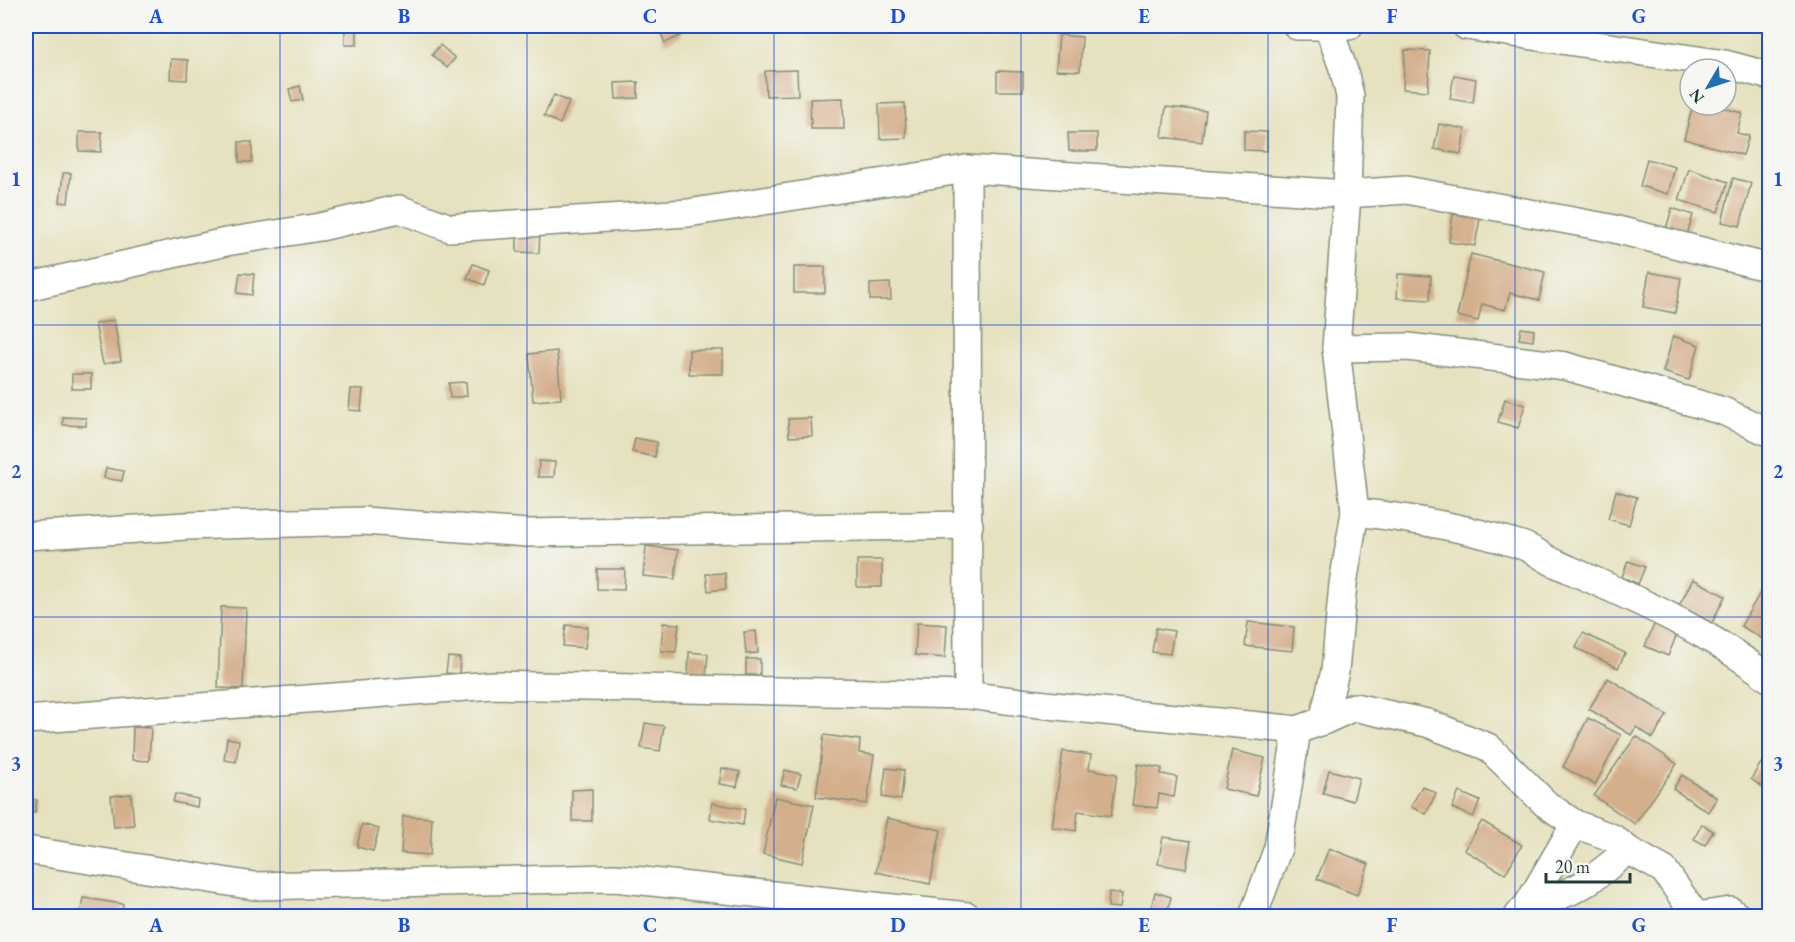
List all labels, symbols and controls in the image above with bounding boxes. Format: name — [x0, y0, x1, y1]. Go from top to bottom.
text: A — [148, 3, 164, 29]
text: B — [398, 3, 410, 29]
text: C — [643, 3, 657, 29]
text: D — [890, 3, 906, 29]
text: E — [1138, 3, 1150, 29]
text: F — [1387, 3, 1398, 29]
text: G — [1632, 3, 1646, 29]
north arrow — [1678, 57, 1738, 117]
text: N — [1684, 84, 1709, 108]
text: 1 — [11, 166, 21, 192]
text: 1 — [1773, 166, 1783, 192]
text: 2 — [11, 458, 22, 484]
text: 2 — [1773, 458, 1784, 484]
text: 3 — [11, 750, 21, 776]
text: 3 — [1773, 750, 1783, 776]
scale bar — [1546, 846, 1630, 884]
text: 20 m — [1555, 855, 1590, 878]
text: A — [148, 912, 164, 938]
text: B — [398, 912, 410, 938]
text: C — [643, 912, 657, 938]
text: D — [890, 912, 906, 938]
text: E — [1138, 912, 1150, 938]
text: F — [1387, 912, 1398, 938]
text: G — [1632, 912, 1646, 938]

